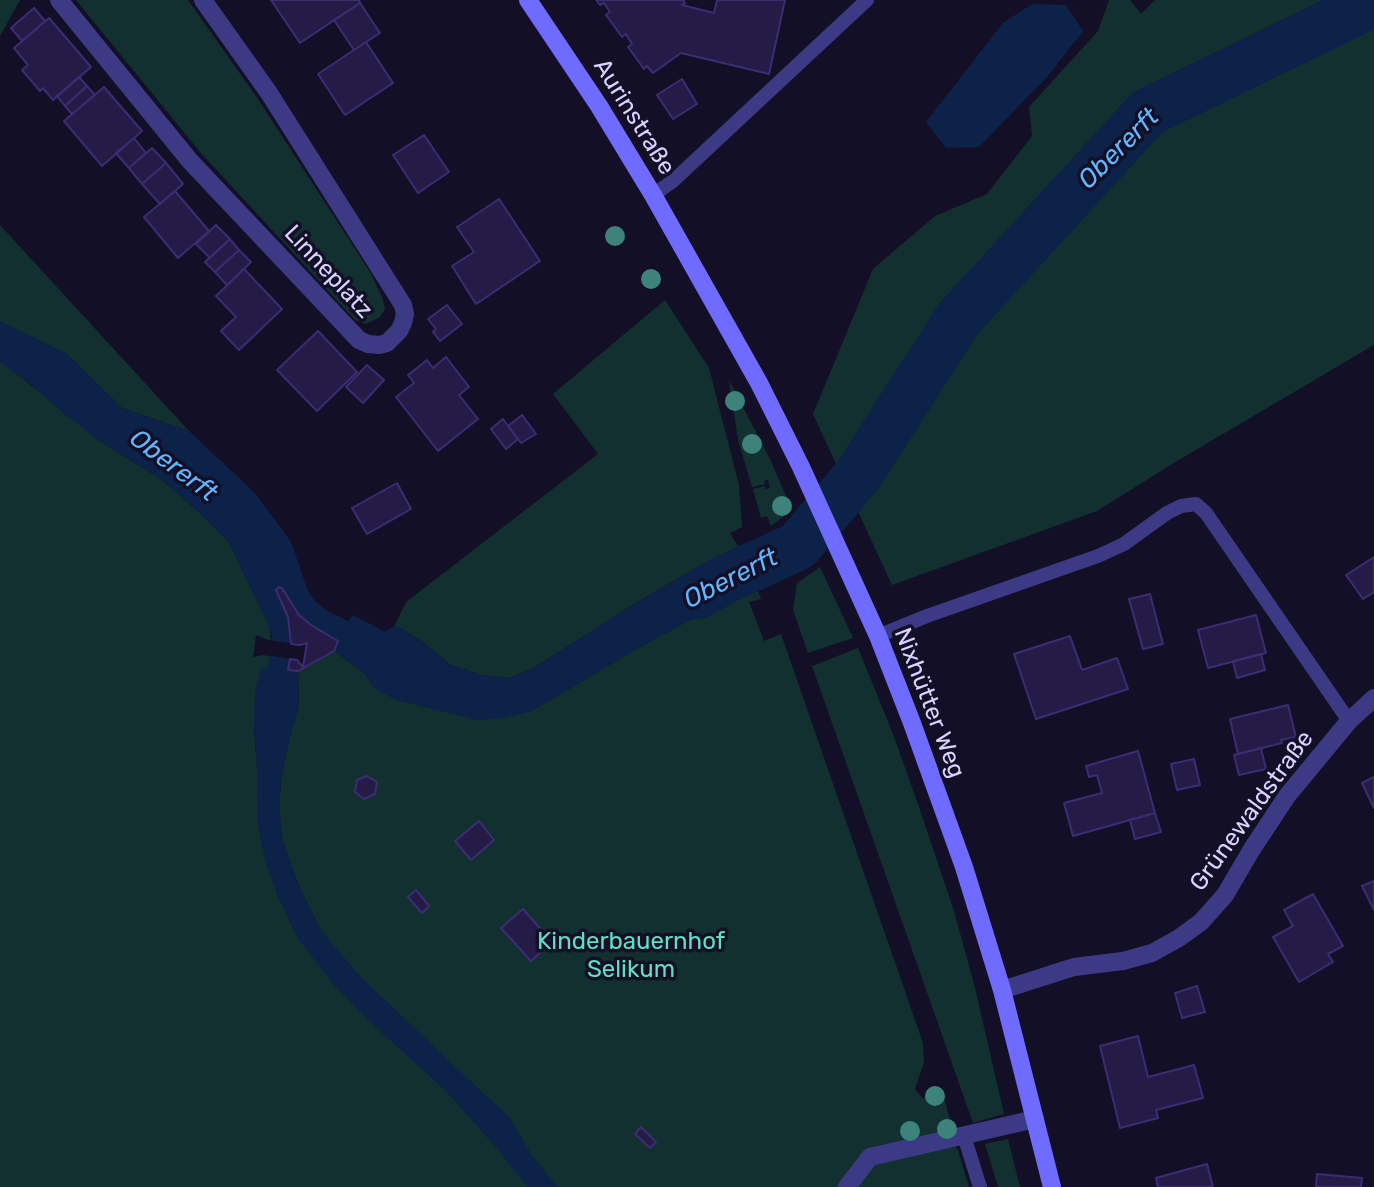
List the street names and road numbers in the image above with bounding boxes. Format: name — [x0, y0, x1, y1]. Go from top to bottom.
street label: Aurinstraße — [587, 54, 681, 180]
street label: Linneplatz — [278, 219, 378, 325]
street label: Nixhütter Weg — [887, 624, 971, 782]
street label: Grünewaldstraße — [1184, 725, 1320, 897]

